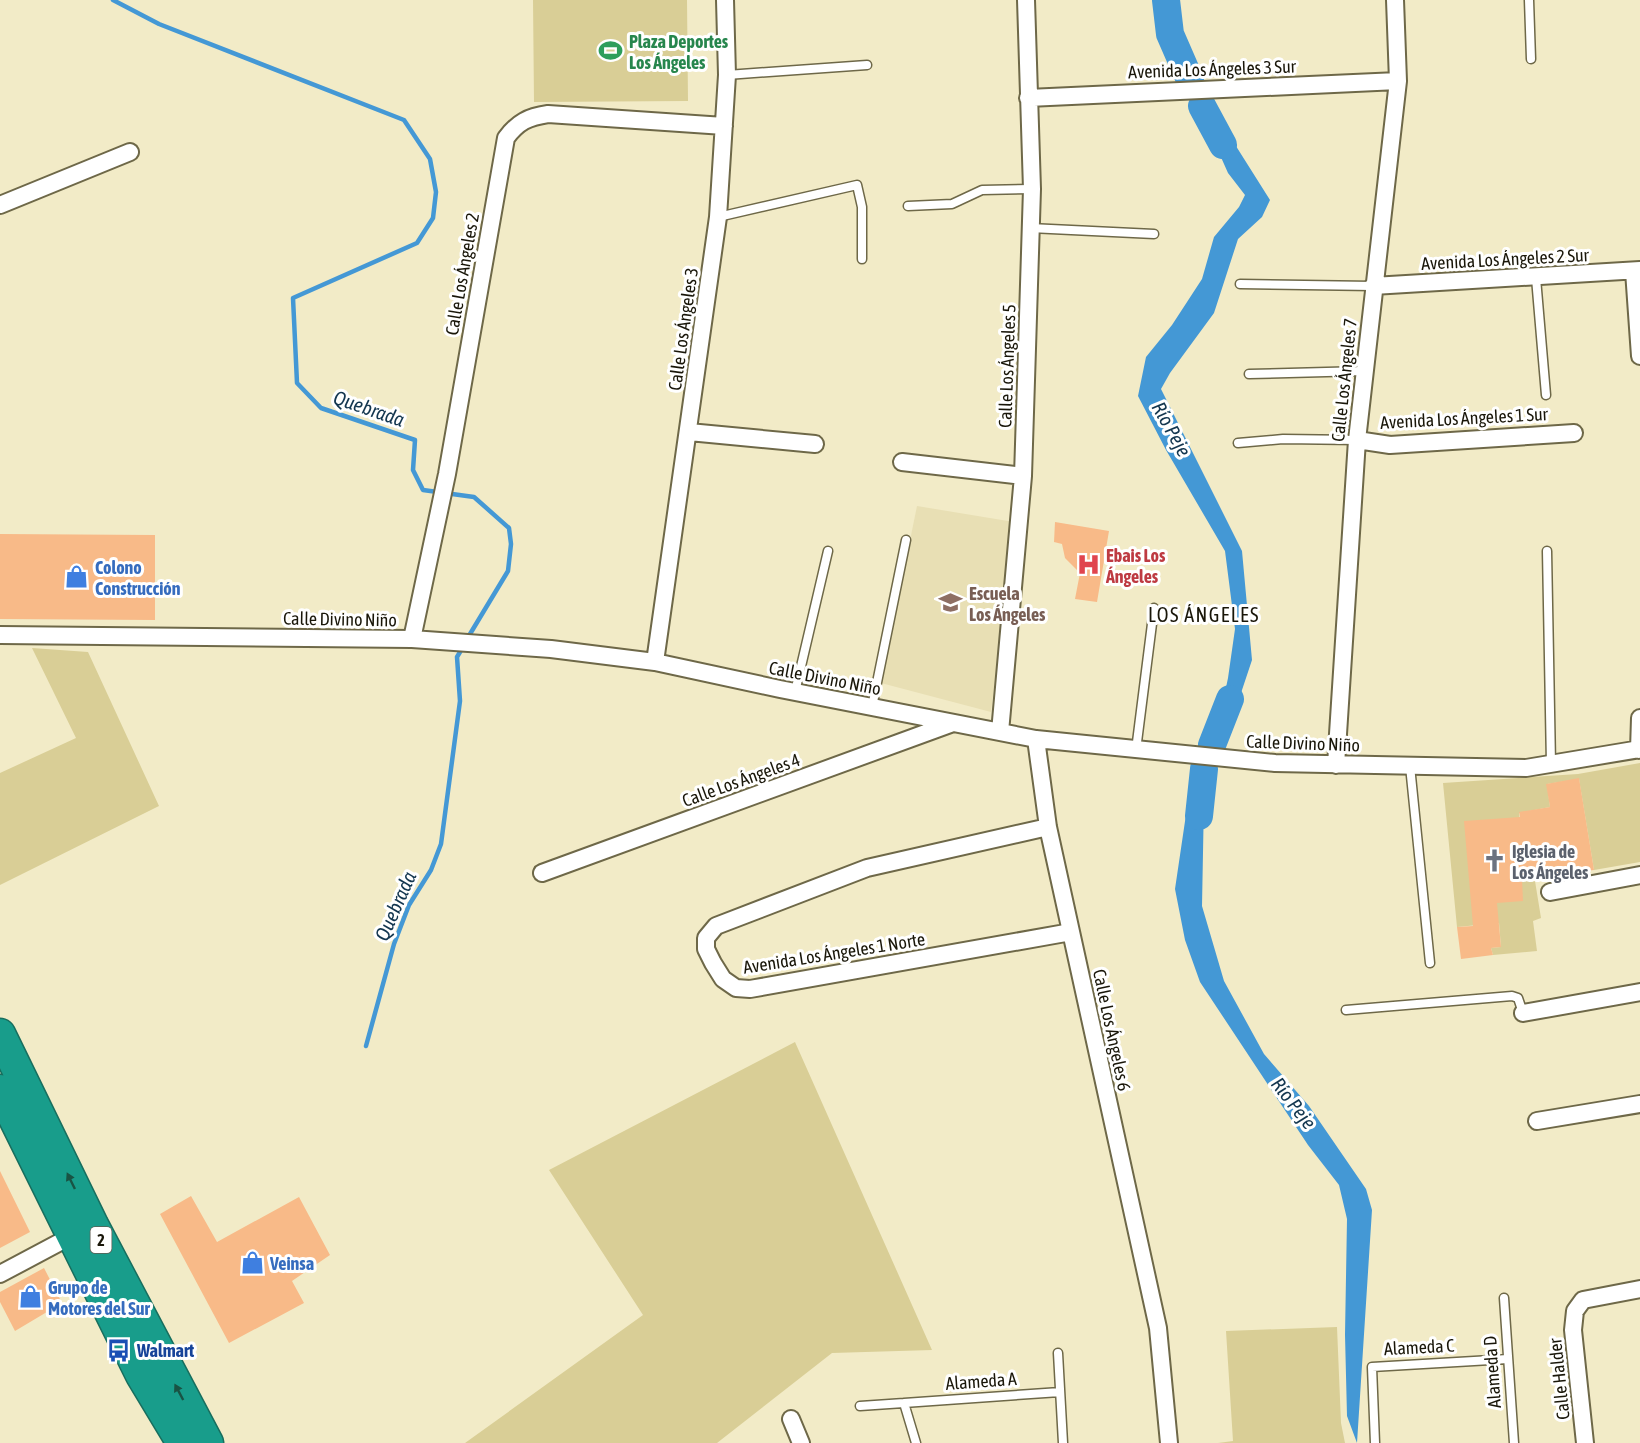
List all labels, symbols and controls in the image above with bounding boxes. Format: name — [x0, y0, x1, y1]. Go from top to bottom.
place label: Plaza Deportes Los Ángeles — [629, 31, 729, 73]
sports icon: Plaza Deportes Los Ángeles — [598, 38, 624, 64]
street label: Avenida Los Ángeles 3 Sur — [1128, 56, 1297, 82]
street label: Calle Los Ángeles 2 — [441, 211, 483, 337]
street label: Avenida Los Ángeles 2 Sur — [1421, 244, 1590, 274]
street label: Calle Los Ángeles 3 — [664, 266, 702, 392]
street label: Calle Los Ángeles 5 — [994, 304, 1020, 428]
street label: Calle Los Ángeles 7 — [1327, 317, 1361, 443]
water label: Quebrada — [331, 385, 407, 431]
water label: Río Peje — [1148, 398, 1196, 460]
street label: Avenida Los Ángeles 1 Sur — [1380, 403, 1549, 433]
place label: Ebais Los Ángeles — [1105, 545, 1166, 587]
hospital icon: Ebais Los Ángeles — [1075, 552, 1101, 578]
place label: Colono Construcción — [95, 557, 181, 599]
shop icon: Colono Construcción — [64, 564, 90, 590]
place label: Escuela Los Ángeles — [969, 583, 1046, 625]
school or university icon: Escuela Los Ángeles — [938, 590, 964, 616]
district label: LOS ÁNGELES — [1148, 603, 1260, 626]
street label: Calle Divino Niño — [283, 608, 397, 630]
street label: Calle Divino Niño — [767, 657, 883, 699]
street label: Calle Divino Niño — [1246, 731, 1360, 755]
street label: Calle Los Ángeles 4 — [679, 749, 803, 811]
place label: Iglesia de Los Ángeles — [1512, 841, 1589, 883]
church icon: Iglesia de Los Ángeles — [1481, 848, 1507, 874]
water label: Quebrada — [370, 868, 420, 944]
street label: Avenida Los Ángeles 1 Norte — [742, 928, 926, 978]
street label: Calle Los Ángeles 6 — [1089, 967, 1135, 1093]
water label: Río Peje — [1267, 1073, 1321, 1133]
one-way arrow — [67, 1173, 76, 1190]
road number: 2 — [90, 1227, 112, 1253]
shop icon: Veinsa — [239, 1250, 265, 1276]
place label: Veinsa — [269, 1253, 314, 1274]
place label: Grupo de Motores del Sur — [48, 1277, 150, 1319]
shop icon: Grupo de Motores del Sur — [17, 1284, 43, 1310]
street label: Alameda C — [1383, 1335, 1455, 1359]
street label: Alameda D — [1479, 1335, 1505, 1409]
street label: Calle Halder — [1544, 1336, 1574, 1421]
bus stop icon: Walmart — [106, 1337, 132, 1363]
place label: Walmart — [136, 1340, 195, 1361]
street label: Alameda A — [945, 1368, 1017, 1394]
one-way arrow — [174, 1383, 184, 1400]

